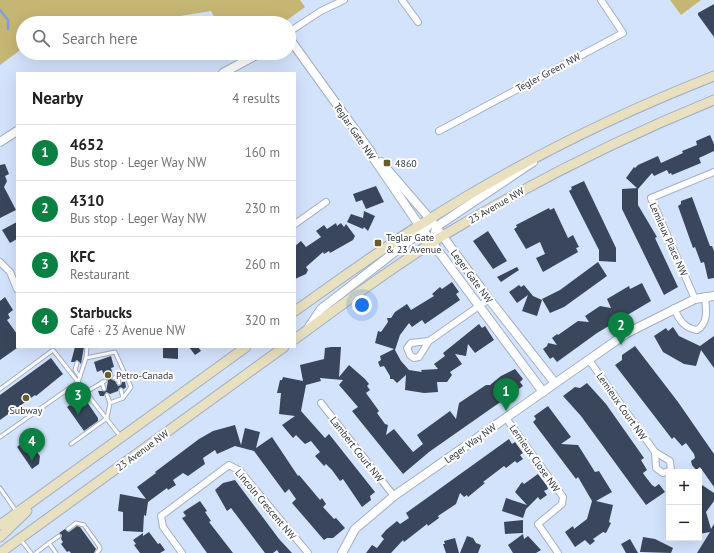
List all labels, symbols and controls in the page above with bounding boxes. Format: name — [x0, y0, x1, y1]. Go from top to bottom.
search box — [16, 16, 296, 60]
icon: search — [30, 27, 52, 49]
text: Search here — [62, 29, 138, 48]
street label: Tegler Green NW — [514, 50, 583, 95]
text: Nearby — [32, 87, 83, 109]
text: 4 results — [232, 90, 280, 107]
street label: Teglar Gate NW — [331, 100, 379, 163]
text: 4652 — [70, 135, 104, 154]
text: 1 — [41, 144, 49, 161]
text: 160 m — [245, 144, 280, 161]
text: Bus stop · Leger Way NW — [70, 154, 207, 171]
place label: 4860 — [395, 157, 417, 170]
marker: 4860 — [382, 158, 392, 168]
street label: 23 Avenue NW — [466, 184, 527, 227]
text: 4310 — [70, 191, 104, 210]
text: 2 — [41, 200, 49, 217]
text: 230 m — [245, 200, 280, 217]
street label: Lemieux Place NW — [647, 200, 691, 279]
text: Bus stop · Leger Way NW — [70, 210, 207, 227]
place label: Teglar Gate & 23 Avenue — [386, 231, 441, 256]
marker: Teglar Gate & 23 Avenue — [373, 238, 383, 248]
text: KFC — [70, 247, 95, 266]
street label: Leger Gate NW — [448, 247, 496, 306]
text: 3 — [41, 256, 49, 273]
text: 260 m — [245, 256, 280, 273]
text: Restaurant — [70, 266, 129, 283]
your location — [352, 295, 372, 315]
text: Starbucks — [70, 303, 132, 322]
text: 4 — [41, 312, 49, 329]
text: 320 m — [245, 312, 280, 329]
pin: 2 — [608, 312, 634, 345]
text: Café · 23 Avenue NW — [70, 322, 185, 339]
place label: Petro-Canada — [116, 369, 173, 382]
marker: Petro-Canada — [103, 370, 113, 380]
street label: Lemieux Court NW — [594, 370, 650, 443]
pin: 1 — [493, 378, 519, 411]
pin: 3 — [65, 382, 91, 415]
marker: Subway — [21, 393, 31, 403]
place label: Subway — [10, 404, 43, 417]
street label: Lambert Court NW — [327, 414, 387, 485]
street label: Leger Way NW — [442, 420, 499, 466]
street label: Lemieux Close NW — [506, 422, 563, 495]
street label: 23 Avenue NW — [113, 426, 172, 474]
pin: 4 — [19, 428, 45, 461]
street label: Lincoln Crescent NW — [232, 466, 299, 543]
map controls — [666, 469, 702, 541]
button: + — [666, 469, 702, 505]
button: − — [666, 505, 702, 541]

